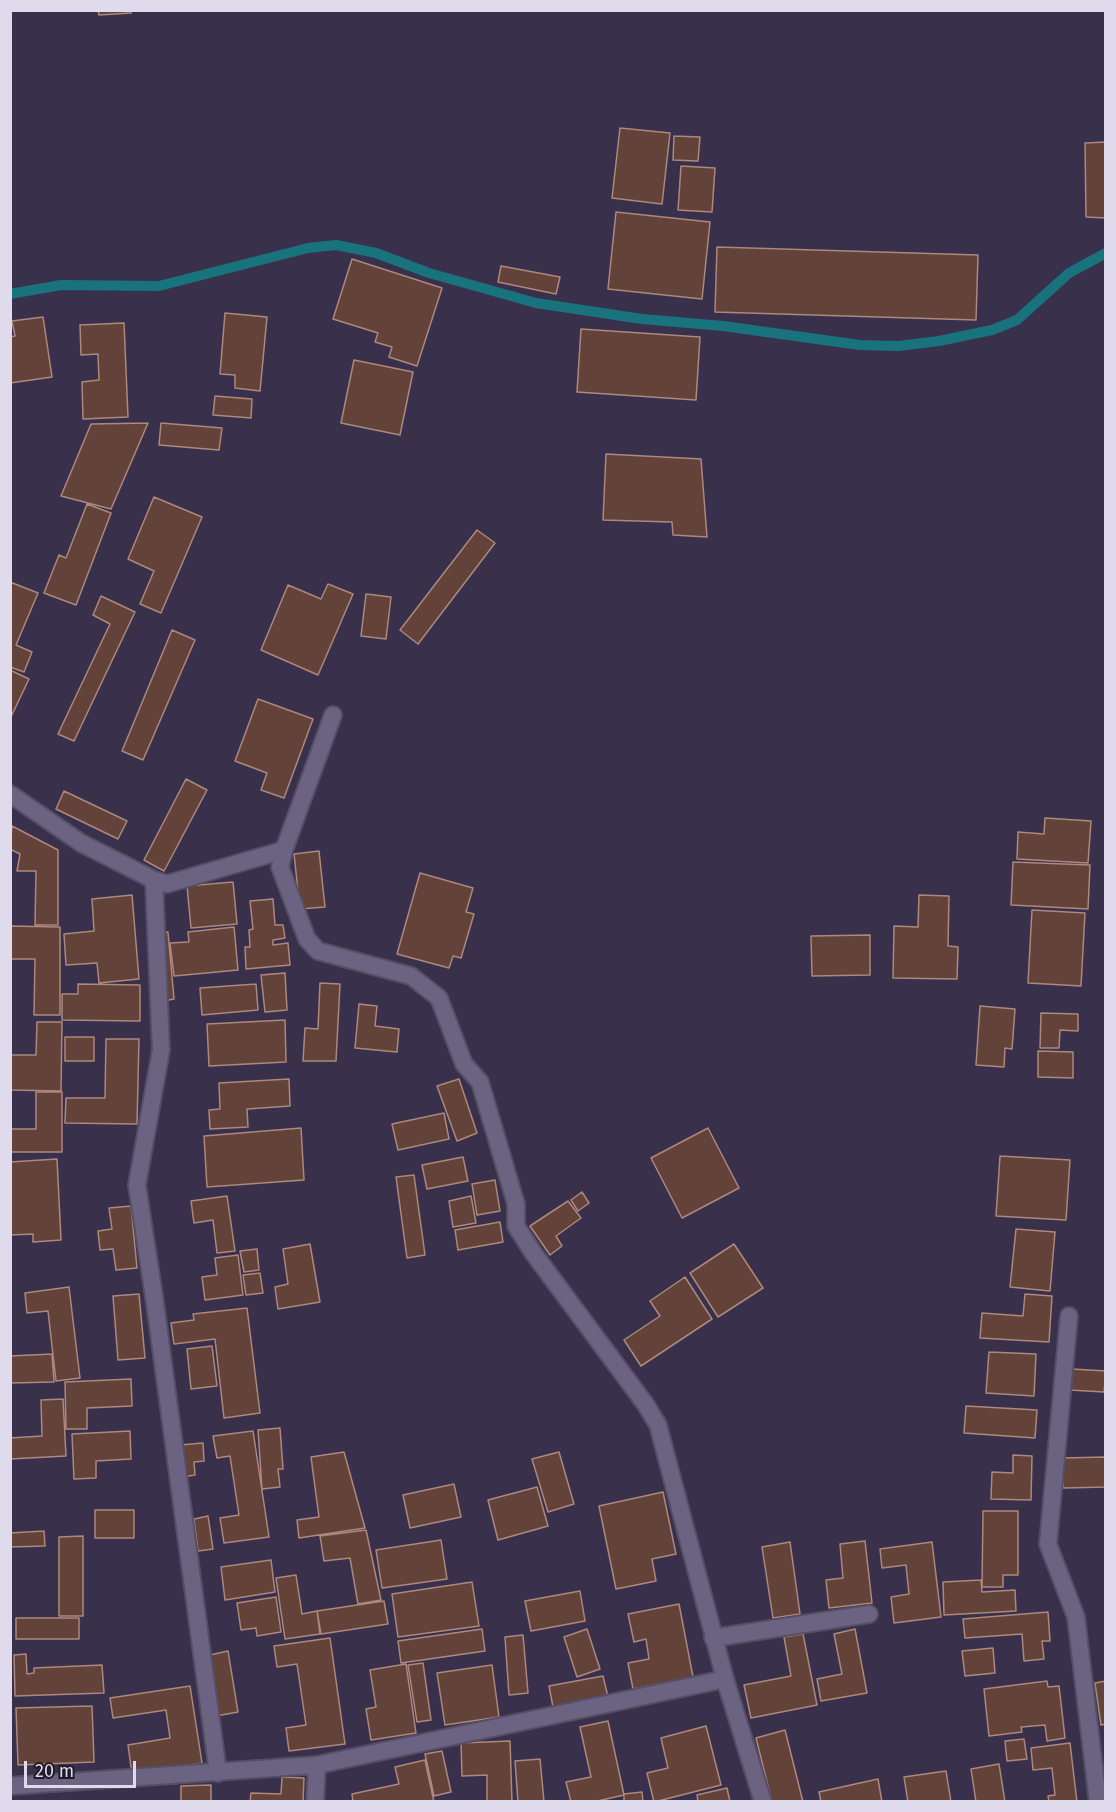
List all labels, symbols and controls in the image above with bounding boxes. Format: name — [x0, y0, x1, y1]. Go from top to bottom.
scale bar — [27, 1749, 140, 1787]
text: 20 m — [35, 1760, 74, 1782]

